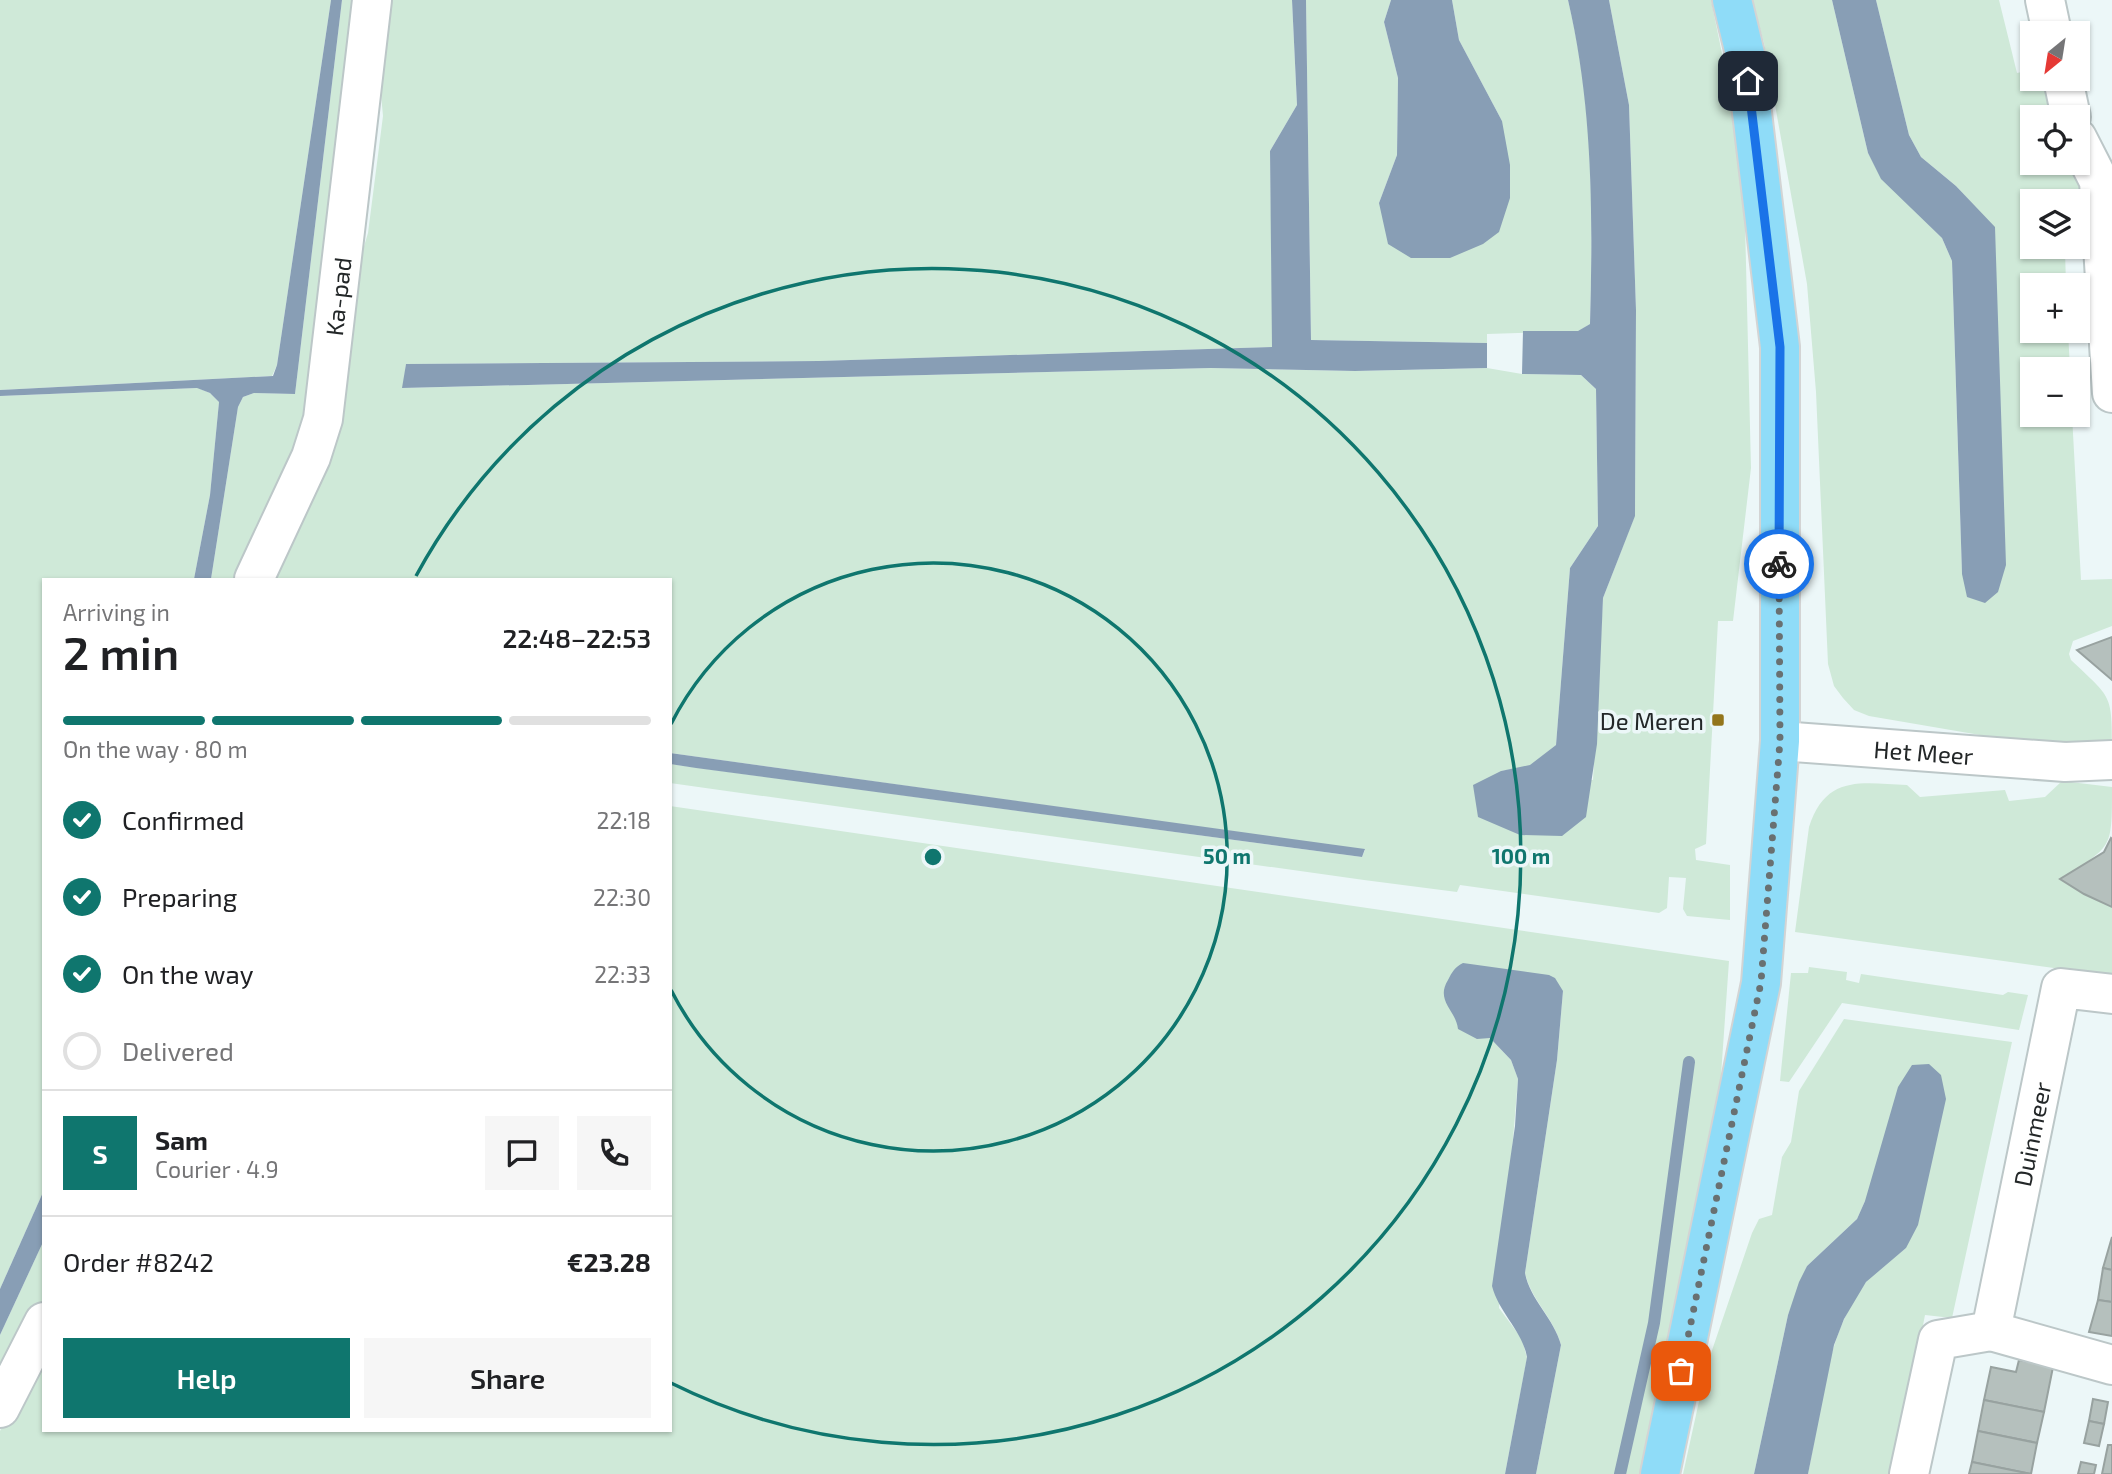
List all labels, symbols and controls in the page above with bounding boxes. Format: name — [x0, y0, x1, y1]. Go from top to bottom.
north arrow — [2020, 21, 2090, 91]
map controls — [2020, 21, 2090, 427]
pin — [1718, 51, 1778, 111]
icon: home — [1729, 62, 1767, 100]
button: locate — [2020, 105, 2090, 175]
button: layers — [2020, 189, 2090, 259]
street label: Ka-pad — [318, 255, 356, 337]
button: + — [2020, 273, 2090, 343]
button: − — [2020, 357, 2090, 427]
courier — [1744, 529, 1814, 599]
icon: bike — [1760, 545, 1798, 583]
text: Arriving in — [63, 598, 170, 626]
text: 22:48–22:53 — [502, 622, 651, 653]
text: 2 min — [63, 624, 179, 679]
place label: De Meren — [1600, 706, 1704, 735]
marker: De Meren — [1710, 712, 1726, 728]
street label: Het Meer — [1873, 733, 1975, 770]
text: On the way · 80 m — [63, 735, 248, 763]
icon: check — [63, 801, 101, 839]
text: Confirmed — [122, 804, 245, 835]
text: 22:18 — [597, 806, 651, 834]
text: 50 m — [1203, 843, 1251, 868]
text: 100 m — [1492, 843, 1550, 868]
centre of rings — [921, 845, 945, 869]
icon: check — [63, 878, 101, 916]
text: Preparing — [122, 881, 237, 912]
text: 22:30 — [593, 883, 651, 911]
icon: check — [63, 955, 101, 993]
text: On the way — [122, 958, 253, 989]
text: 22:33 — [594, 960, 651, 988]
text: Delivered — [122, 1035, 234, 1066]
street label: Duinmeer — [2006, 1079, 2056, 1189]
button: chat — [485, 1116, 559, 1190]
button: phone — [577, 1116, 651, 1190]
text: Sam — [155, 1124, 208, 1155]
text: S — [92, 1138, 108, 1169]
text: Courier · 4.9 — [155, 1155, 279, 1183]
text: Order #8242 — [63, 1246, 214, 1277]
text: €23.28 — [567, 1246, 651, 1277]
button: Help — [63, 1338, 350, 1418]
button: Share — [364, 1338, 651, 1418]
pin — [1651, 1341, 1711, 1401]
icon: bag — [1662, 1352, 1700, 1390]

